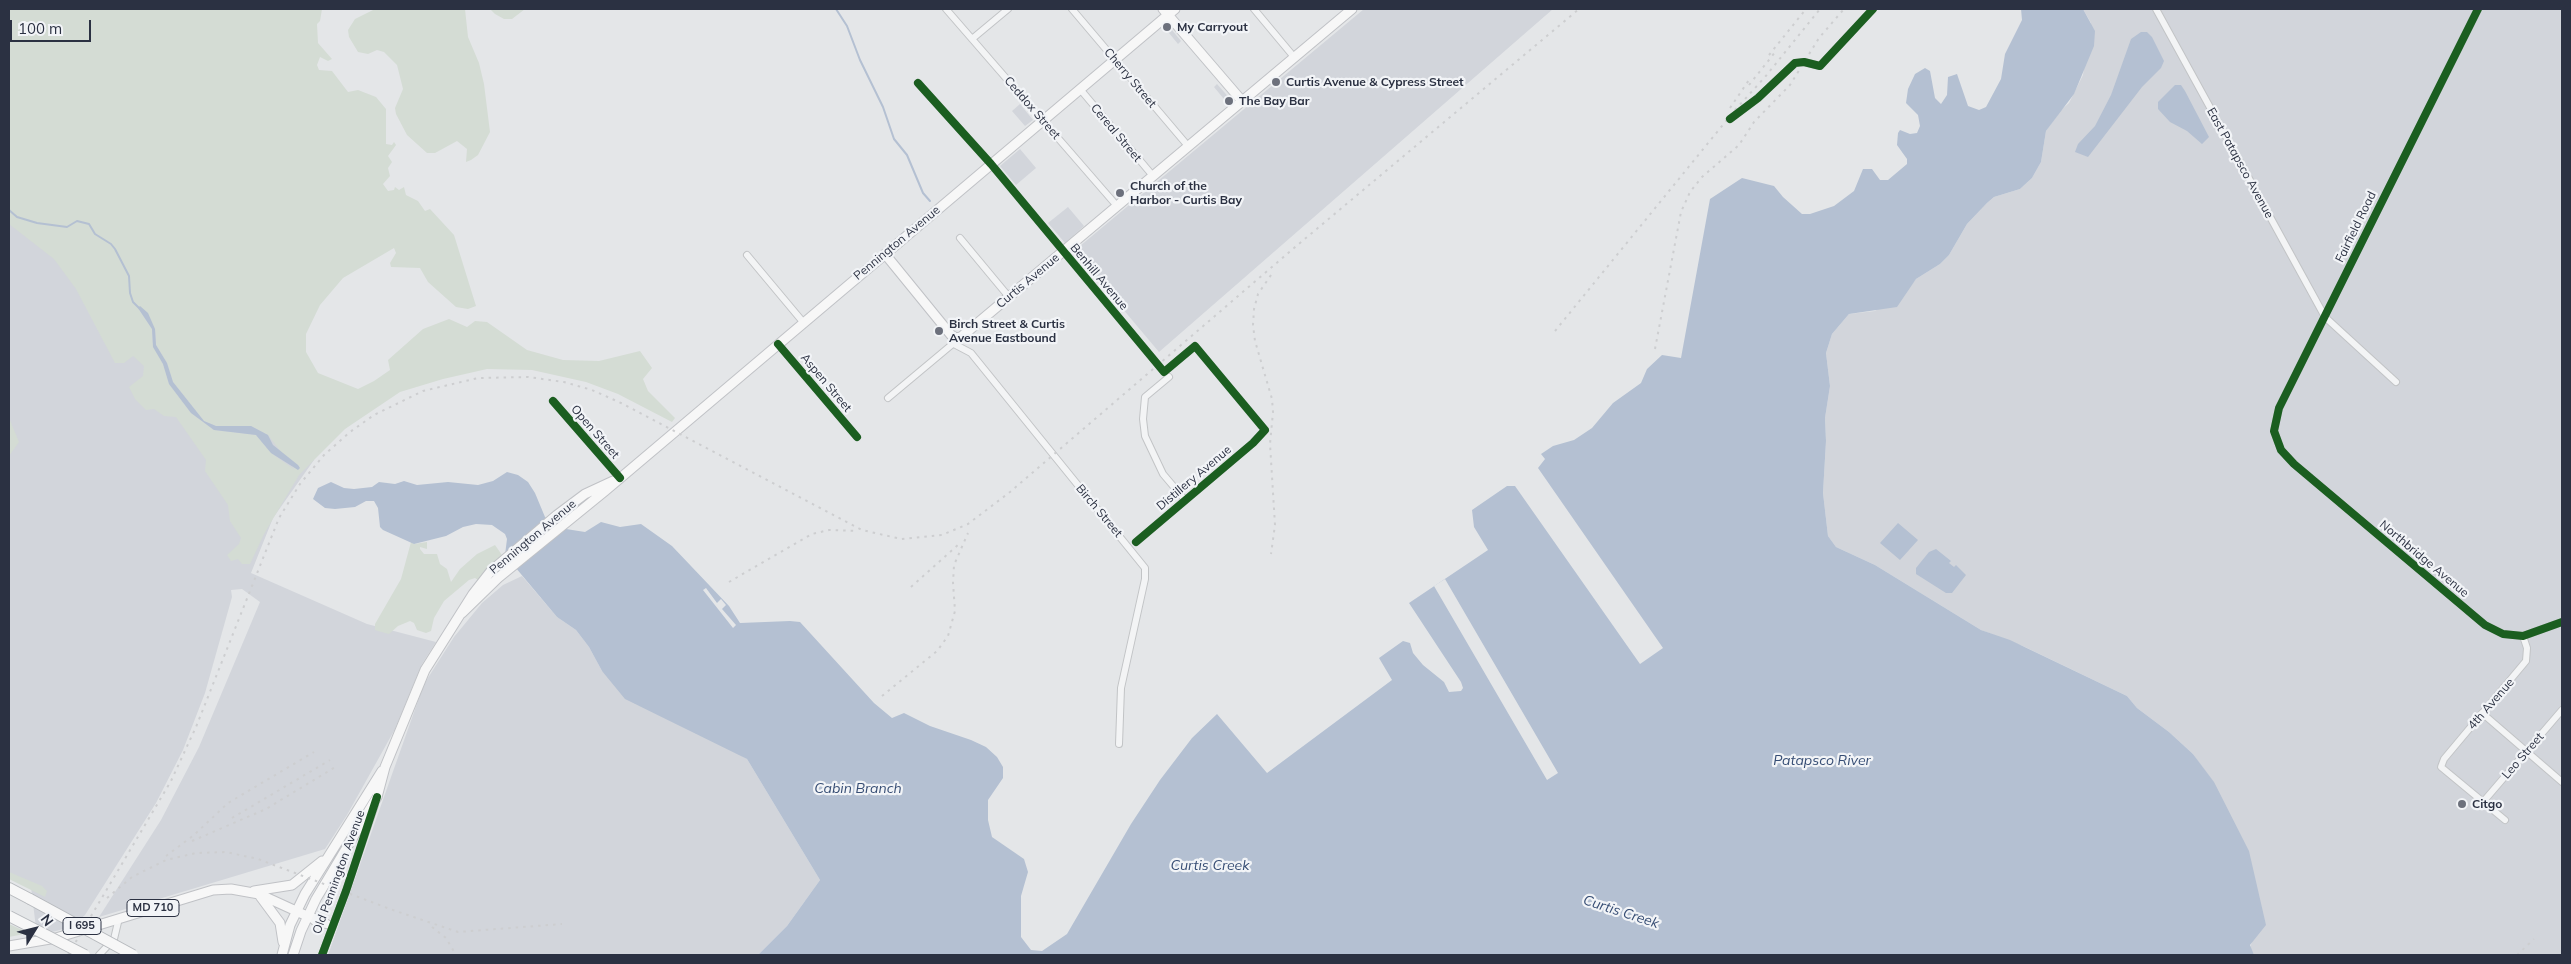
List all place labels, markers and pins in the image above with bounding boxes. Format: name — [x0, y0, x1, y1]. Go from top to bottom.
place label: My Carryout — [1177, 20, 1248, 34]
marker: My Carryout — [1161, 21, 1173, 33]
place label: Curtis Avenue & Cypress Street — [1286, 75, 1464, 89]
marker: Curtis Avenue & Cypress Street — [1270, 76, 1282, 88]
place label: The Bay Bar — [1239, 94, 1309, 108]
marker: The Bay Bar — [1223, 95, 1235, 107]
place label: Church of the Harbor - Curtis Bay — [1130, 179, 1242, 207]
marker: Church of the Harbor - Curtis Bay — [1114, 187, 1126, 199]
place label: Birch Street & Curtis Avenue Eastbound — [949, 317, 1065, 345]
marker: Birch Street & Curtis Avenue Eastbound — [933, 325, 945, 337]
place label: Citgo — [2472, 797, 2502, 811]
marker: Citgo — [2456, 798, 2468, 810]

